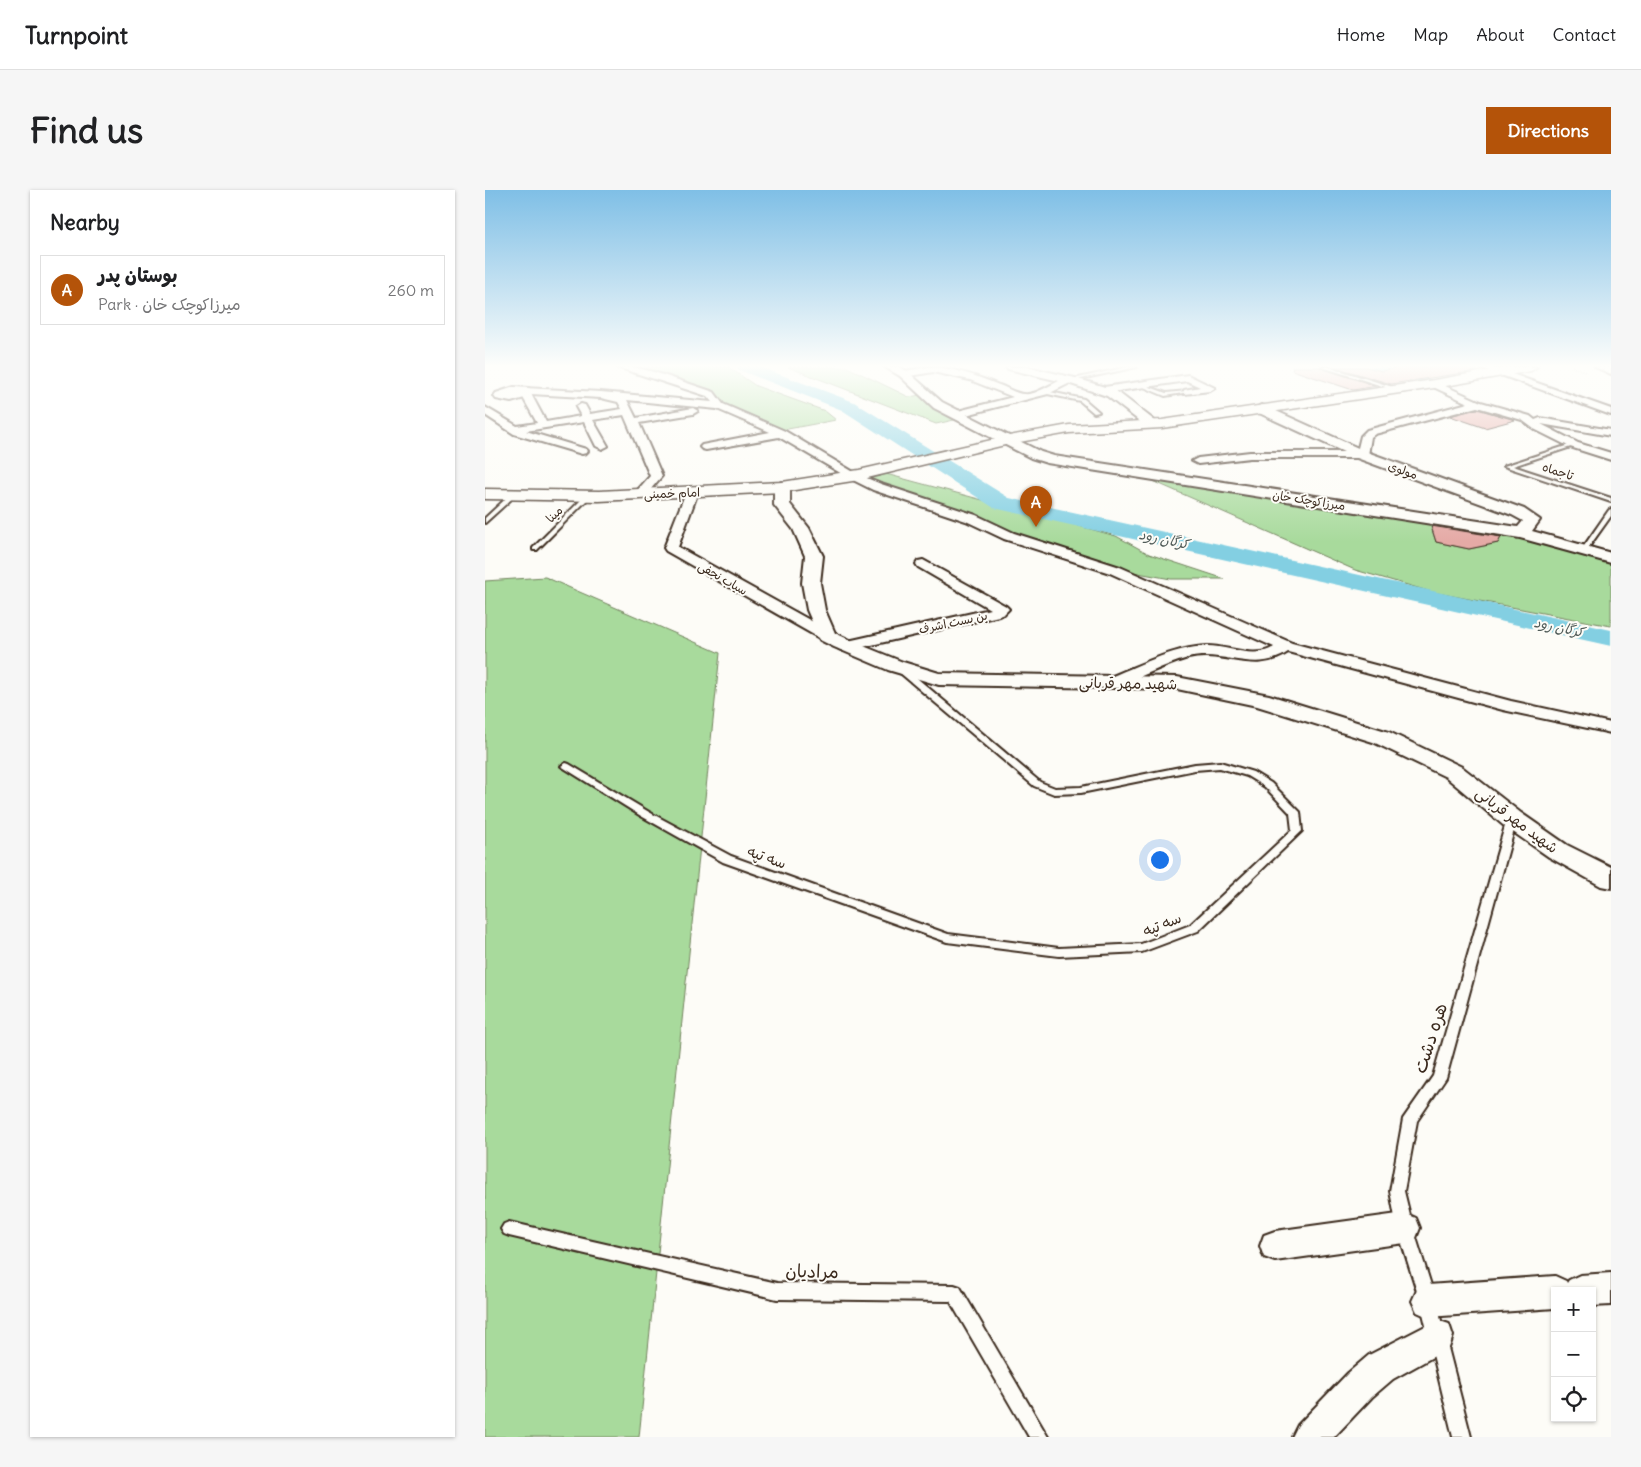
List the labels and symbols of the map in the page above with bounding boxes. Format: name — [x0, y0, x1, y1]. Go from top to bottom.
street label: مولوی — [1386, 458, 1420, 483]
street label: تاجماه — [1540, 459, 1576, 484]
street label: امام خمینی — [644, 485, 700, 503]
pin: A — [1020, 486, 1052, 527]
street label: میرزاکوچک خان — [1271, 487, 1347, 514]
street label: مینا — [542, 502, 566, 526]
water label: کرگان رود — [1137, 525, 1194, 554]
street label: سیاب نجفی — [695, 558, 750, 599]
street label: بن بست اشرف — [917, 607, 989, 638]
water label: کرگان رود — [1532, 613, 1589, 642]
street label: شهید مهر قربانی — [1079, 673, 1177, 694]
street label: شهید مهر قربانی — [1471, 783, 1562, 858]
street label: سه تپه — [745, 841, 789, 874]
your location — [1147, 847, 1173, 873]
street label: سه تپه — [1140, 908, 1184, 941]
street label: هره دشت — [1408, 1000, 1452, 1076]
street label: مرادیان — [785, 1259, 839, 1283]

